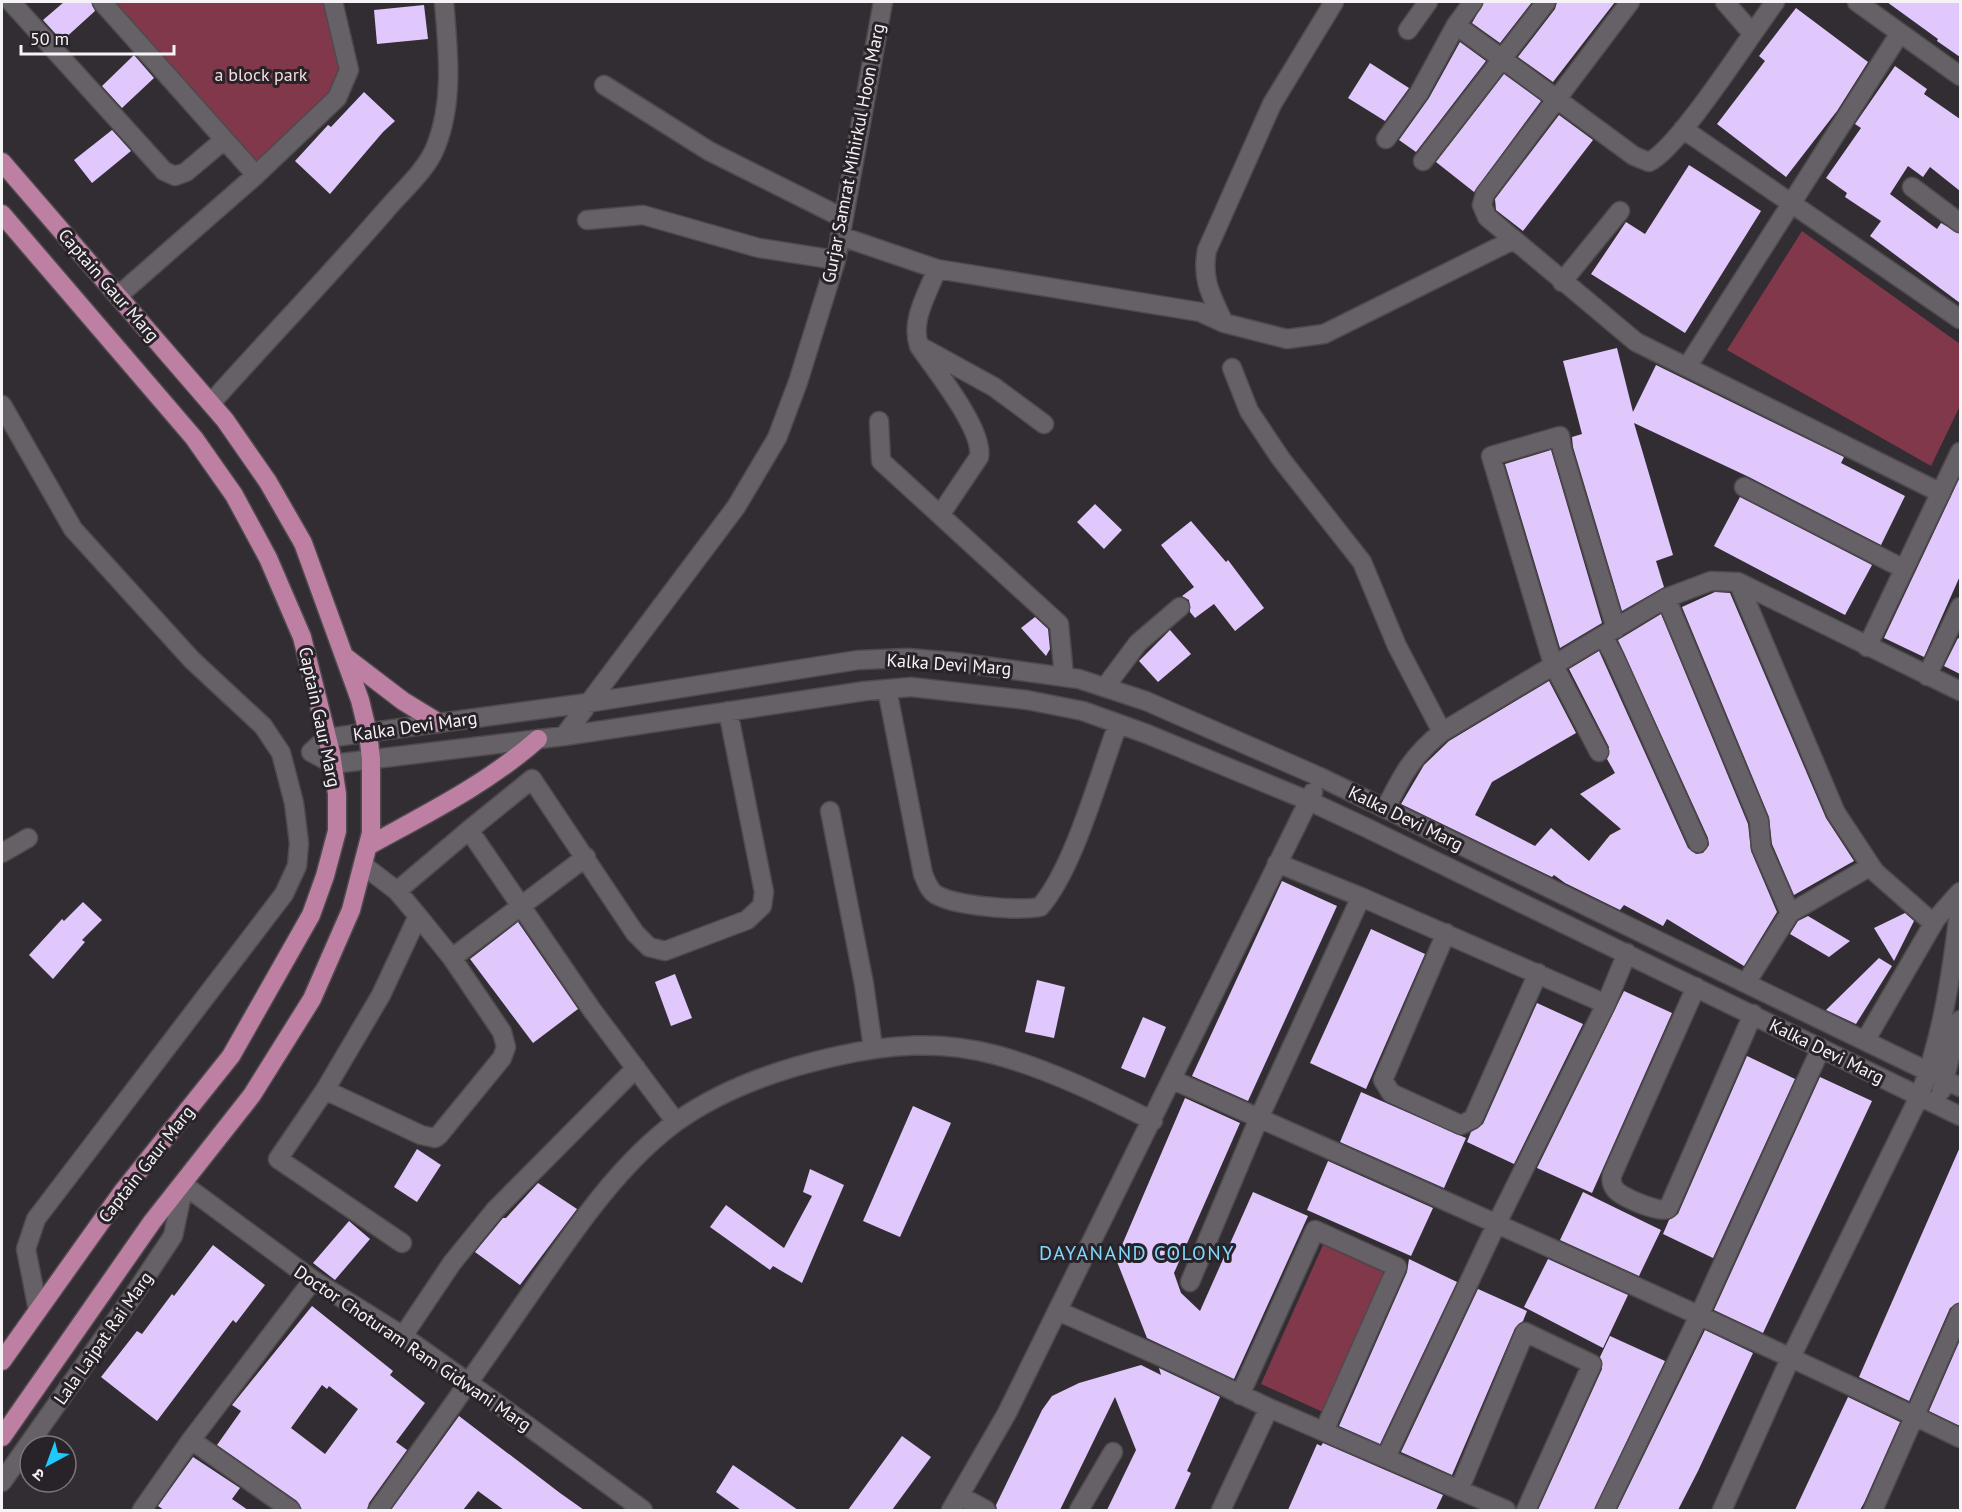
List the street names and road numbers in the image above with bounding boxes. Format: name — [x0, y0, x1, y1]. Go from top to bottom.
street label: Gurjar Samrat Mihirkul Hoon Marg — [817, 21, 889, 285]
street label: Captain Gaur Marg — [54, 224, 164, 346]
street label: Captain Gaur Marg — [294, 645, 346, 789]
street label: Kalka Devi Marg — [886, 648, 1012, 680]
street label: Kalka Devi Marg — [352, 706, 478, 746]
street label: Kalka Devi Marg — [1345, 780, 1467, 856]
street label: Kalka Devi Marg — [1766, 1013, 1888, 1089]
street label: Captain Gaur Marg — [93, 1101, 199, 1227]
street label: Doctor Choturam Ram Gidwani Marg — [290, 1260, 536, 1436]
street label: Lala Lajpat Rai Marg — [49, 1267, 157, 1409]

